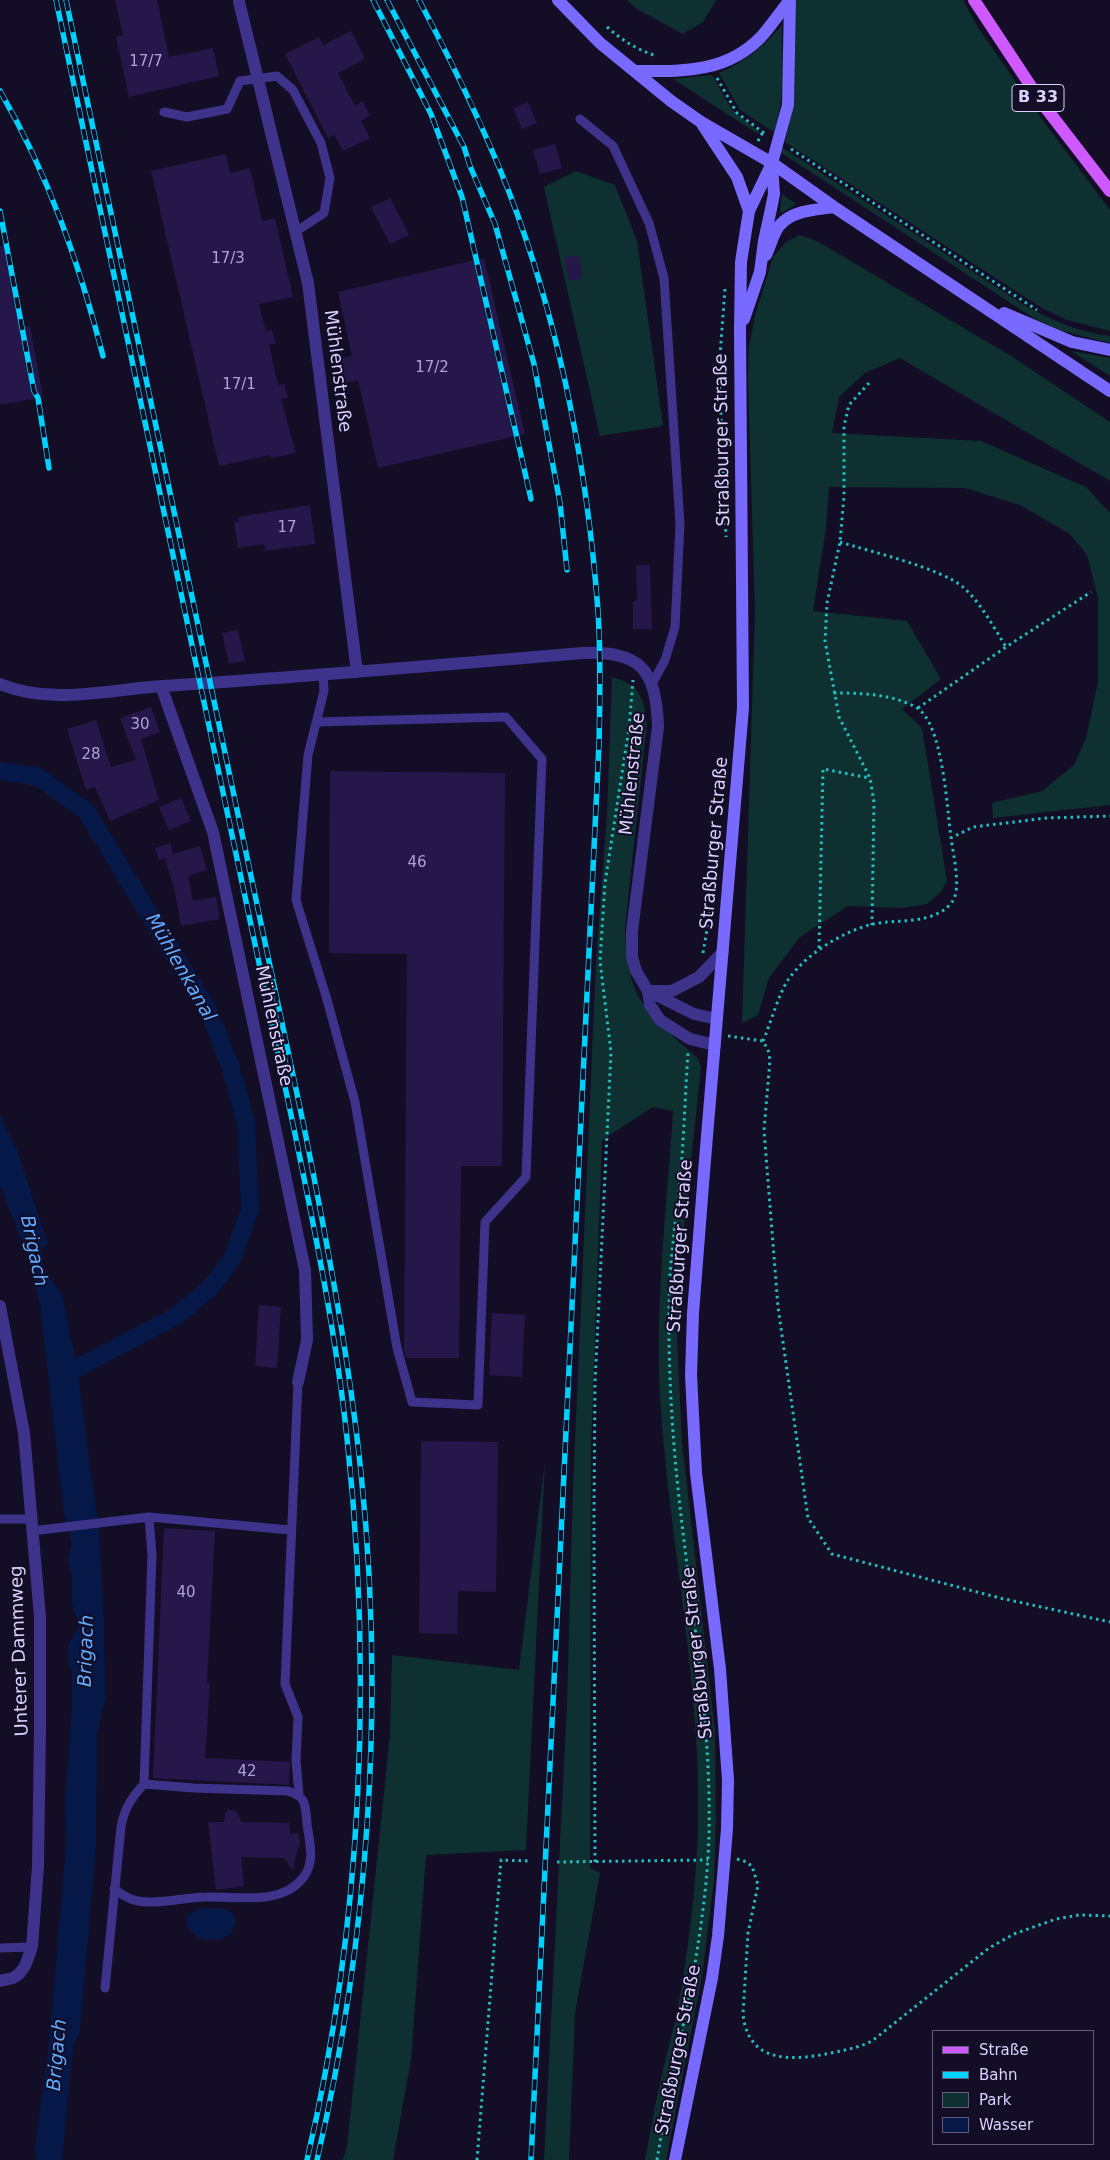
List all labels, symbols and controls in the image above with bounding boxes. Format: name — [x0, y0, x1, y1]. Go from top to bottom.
house number: 17/7 — [129, 53, 163, 71]
road number: B 33 — [1012, 85, 1064, 112]
house number: 17/3 — [211, 250, 245, 268]
street label: Mühlenstraße — [319, 309, 355, 433]
street label: Straßburger Straße — [711, 353, 735, 527]
house number: 17/2 — [415, 359, 449, 377]
house number: 17/1 — [222, 376, 256, 394]
house number: 17 — [277, 519, 297, 537]
street label: Mühlenstraße — [616, 712, 650, 836]
house number: 30 — [130, 716, 150, 734]
house number: 28 — [81, 746, 101, 764]
street label: Straßburger Straße — [697, 756, 733, 930]
house number: 46 — [407, 854, 427, 872]
water label: Mühlenkanal — [140, 910, 220, 1026]
street label: Mühlenstraße — [250, 964, 296, 1088]
street label: Straßburger Straße — [664, 1159, 698, 1333]
water label: Brigach — [14, 1213, 52, 1289]
street label: Unterer Dammweg — [6, 1565, 34, 1737]
street label: Straßburger Straße — [678, 1566, 718, 1740]
house number: 40 — [176, 1584, 196, 1602]
water label: Brigach — [74, 1614, 100, 1688]
house number: 42 — [237, 1763, 257, 1781]
street label: Straßburger Straße — [652, 1963, 706, 2137]
water label: Brigach — [43, 2018, 73, 2092]
legend — [932, 2030, 1095, 2145]
text: Straße — [979, 2041, 1028, 2059]
text: Bahn — [979, 2066, 1018, 2084]
text: Park — [979, 2091, 1011, 2109]
text: Wasser — [979, 2116, 1033, 2134]

